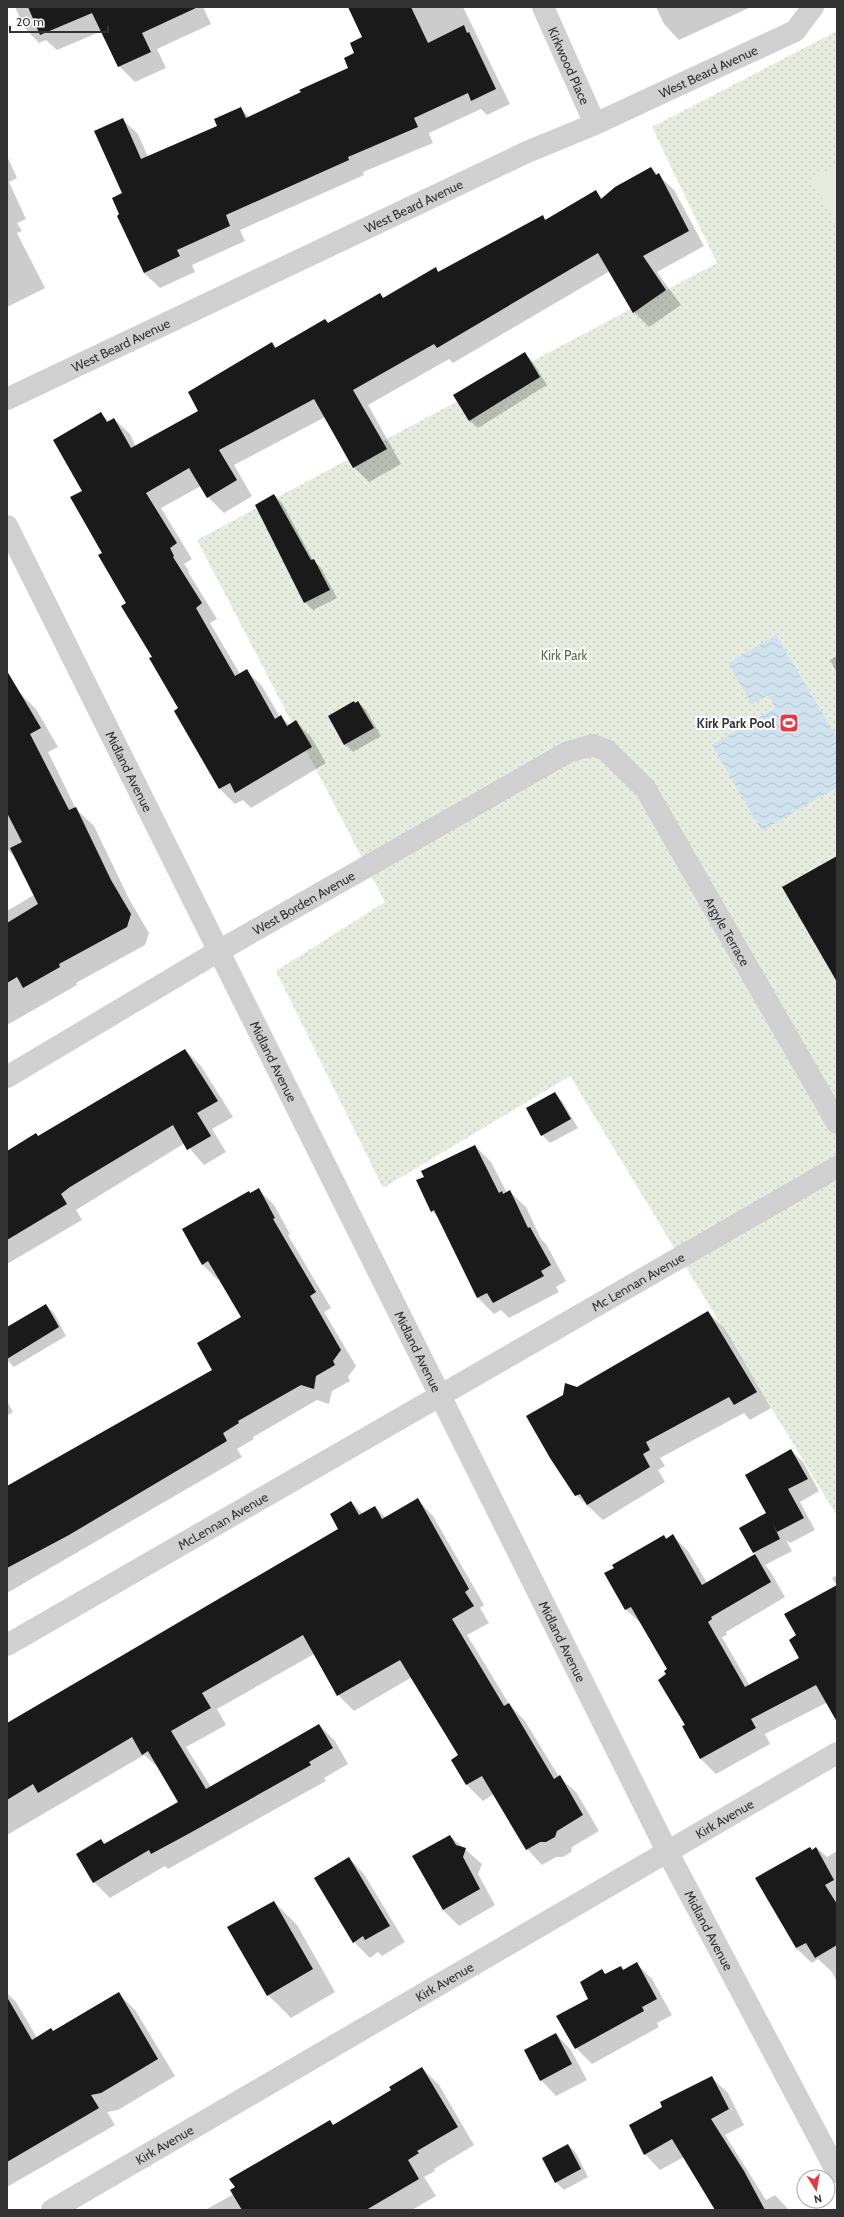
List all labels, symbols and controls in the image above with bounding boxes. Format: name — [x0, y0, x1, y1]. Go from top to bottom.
scale bar — [10, 8, 108, 34]
text: 20 m — [16, 14, 44, 29]
street label: Kirkwood Place — [545, 24, 593, 107]
street label: West Beard Avenue — [656, 41, 760, 101]
street label: West Beard Avenue — [362, 176, 466, 236]
street label: West Beard Avenue — [69, 315, 173, 375]
park label: Kirk Park — [541, 647, 588, 663]
sports icon: Kirk Park Pool — [778, 712, 800, 734]
place label: Kirk Park Pool — [696, 715, 776, 731]
street label: Midland Avenue — [102, 728, 156, 815]
street label: West Borden Avenue — [249, 867, 358, 938]
street label: Argyle Terrace — [701, 894, 753, 969]
street label: Midland Avenue — [247, 1018, 301, 1105]
street label: Mc Lennan Avenue — [589, 1248, 687, 1315]
street label: Midland Avenue — [391, 1308, 445, 1395]
street label: McLennan Avenue — [175, 1488, 271, 1553]
street label: Midland Avenue — [536, 1598, 590, 1685]
street label: Kirk Avenue — [692, 1795, 757, 1842]
street label: Midland Avenue — [681, 1887, 737, 1973]
street label: Kirk Avenue — [412, 1958, 477, 2005]
street label: Kirk Avenue — [132, 2121, 197, 2168]
north arrow — [796, 2169, 836, 2209]
text: N — [813, 2191, 823, 2206]

